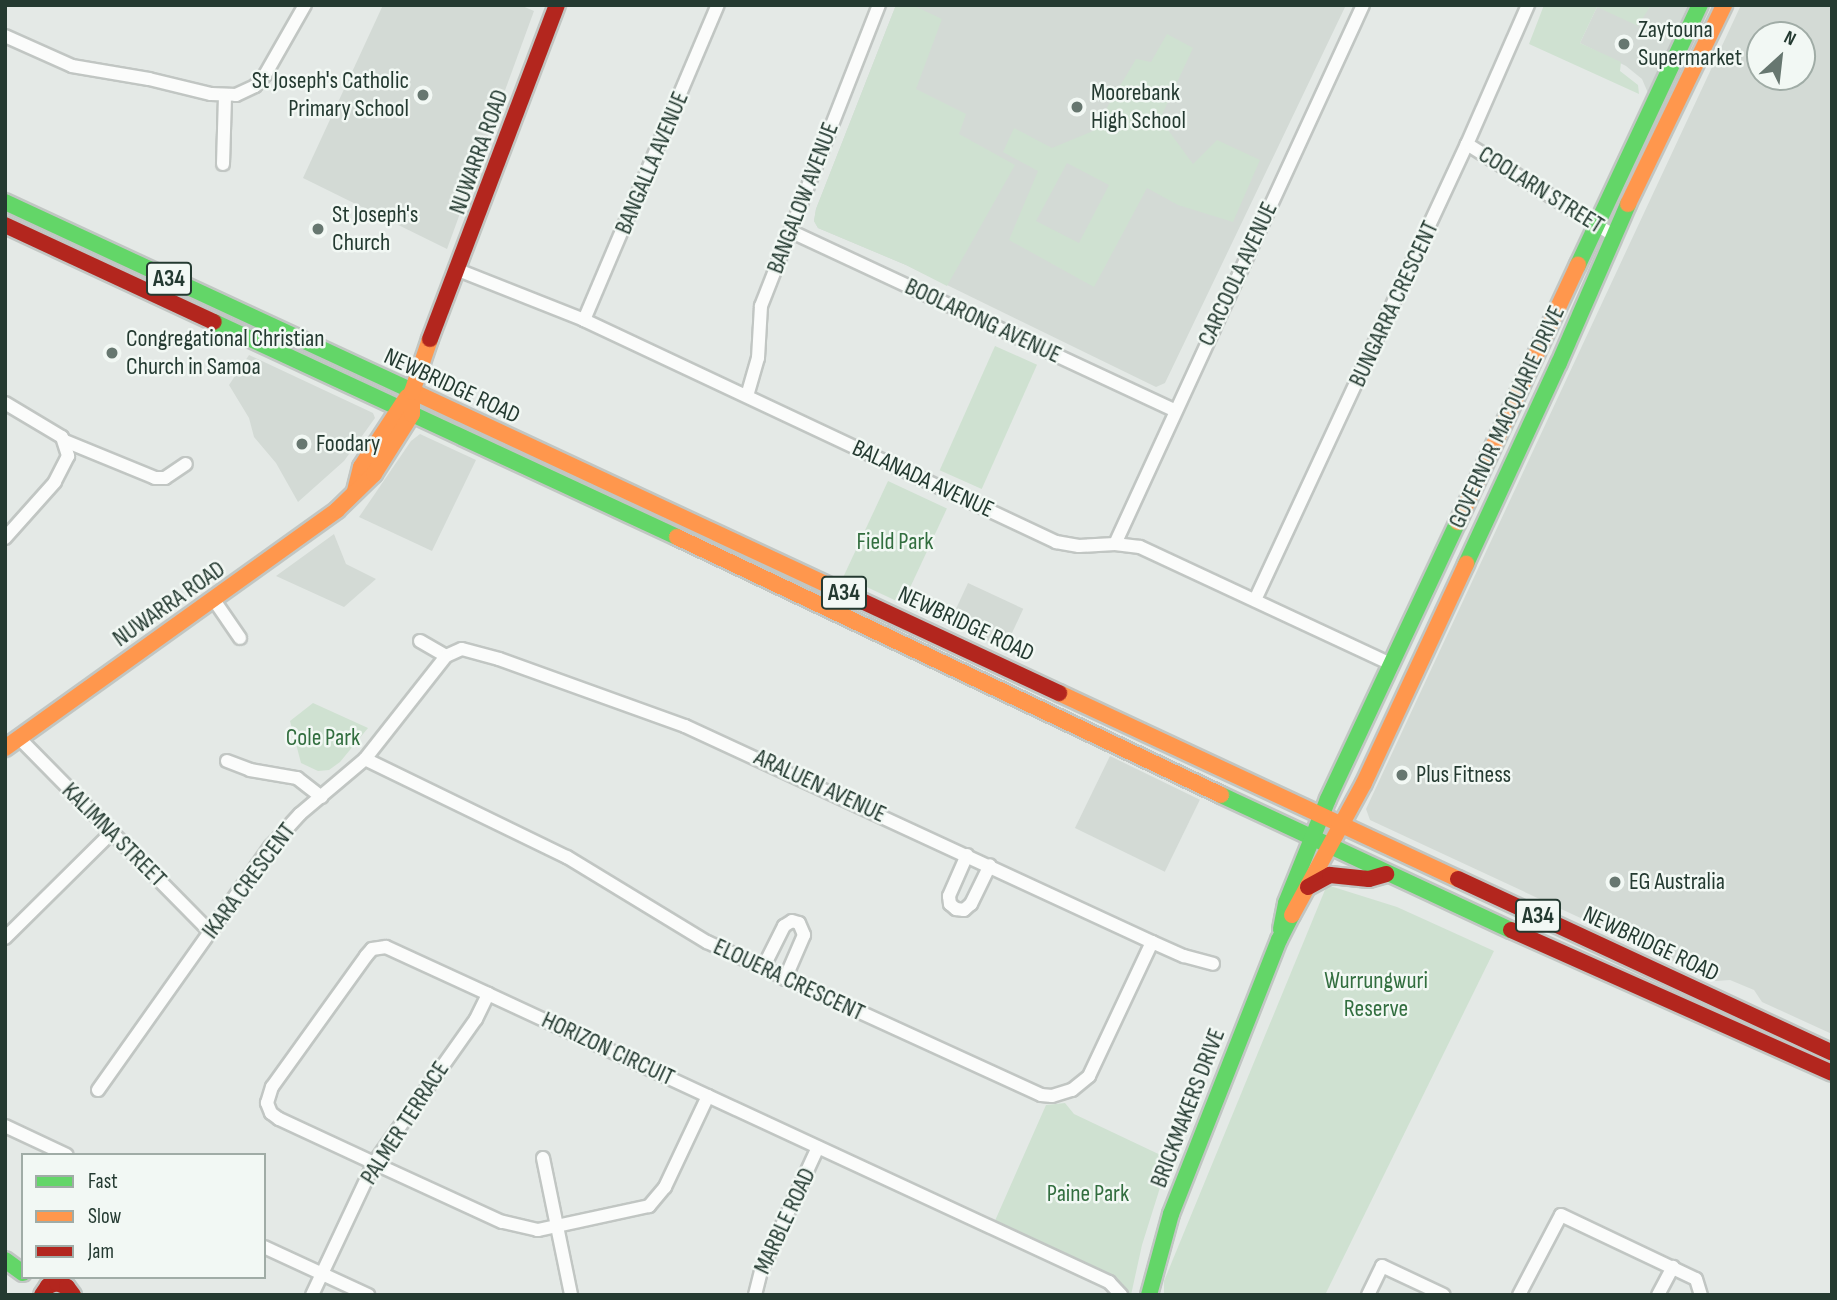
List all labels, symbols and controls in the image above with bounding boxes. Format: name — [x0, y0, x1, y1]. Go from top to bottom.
place label: Zaytouna Supermarket — [1638, 16, 1742, 72]
north arrow — [1746, 21, 1816, 91]
text: N — [1780, 26, 1800, 51]
marker: Zaytouna Supermarket — [1616, 36, 1632, 52]
place label: St Joseph's Catholic Primary School — [252, 67, 409, 123]
place label: Moorebank High School — [1091, 79, 1186, 135]
street label: NUWARRA ROAD — [443, 86, 515, 218]
marker: St Joseph's Catholic Primary School — [415, 87, 431, 103]
street label: BANGALLA AVENUE — [609, 88, 695, 238]
marker: Moorebank High School — [1069, 99, 1085, 115]
street label: BANGALOW AVENUE — [761, 118, 845, 278]
street label: COOLARN STREET — [1473, 140, 1609, 240]
street label: CARCOOLA AVENUE — [1192, 197, 1284, 351]
place label: St Joseph's Church — [332, 201, 418, 257]
street label: BUNGARRA CRESCENT — [1343, 217, 1445, 391]
marker: St Joseph's Church — [310, 221, 326, 237]
road number: A34 — [144, 260, 194, 298]
street label: BOOLARONG AVENUE — [900, 272, 1066, 370]
street label: GOVERNOR MACQUARIE DRIVE — [1443, 301, 1571, 533]
place label: Congregational Christian Church in Samoa — [126, 325, 325, 381]
street label: NEWBRIDGE ROAD — [379, 342, 525, 430]
marker: Congregational Christian Church in Samoa — [104, 345, 120, 361]
place label: Foodary — [316, 430, 380, 458]
street label: BALANADA AVENUE — [848, 434, 998, 524]
marker: Foodary — [294, 436, 310, 452]
park label: Field Park — [857, 528, 933, 556]
street label: NUWARRA ROAD — [107, 555, 231, 653]
road number: A34 — [820, 573, 868, 612]
street label: NEWBRIDGE ROAD — [893, 580, 1039, 668]
park label: Cole Park — [286, 724, 360, 752]
street label: ARALUEN AVENUE — [750, 743, 890, 829]
place label: Plus Fitness — [1416, 761, 1511, 789]
marker: Plus Fitness — [1394, 767, 1410, 783]
street label: KALIMNA STREET — [56, 777, 172, 893]
street label: IKARA CRESCENT — [196, 817, 302, 945]
place label: EG Australia — [1629, 868, 1725, 896]
marker: EG Australia — [1607, 874, 1623, 890]
road number: A34 — [1514, 897, 1562, 936]
street label: NEWBRIDGE ROAD — [1578, 900, 1724, 988]
street label: ELOUERA CRESCENT — [709, 932, 869, 1028]
park label: Wurrungwuri Reserve — [1324, 967, 1428, 1023]
street label: HORIZON CIRCUIT — [537, 1006, 679, 1092]
street label: BRICKMAKERS DRIVE — [1144, 1024, 1232, 1192]
street label: PALMER TERRACE — [355, 1056, 455, 1190]
legend — [21, 1153, 266, 1279]
street label: MARBLE ROAD — [748, 1163, 822, 1279]
text: Fast — [88, 1169, 118, 1194]
park label: Paine Park — [1047, 1180, 1129, 1208]
text: Slow — [88, 1204, 121, 1229]
text: Jam — [88, 1239, 114, 1264]

